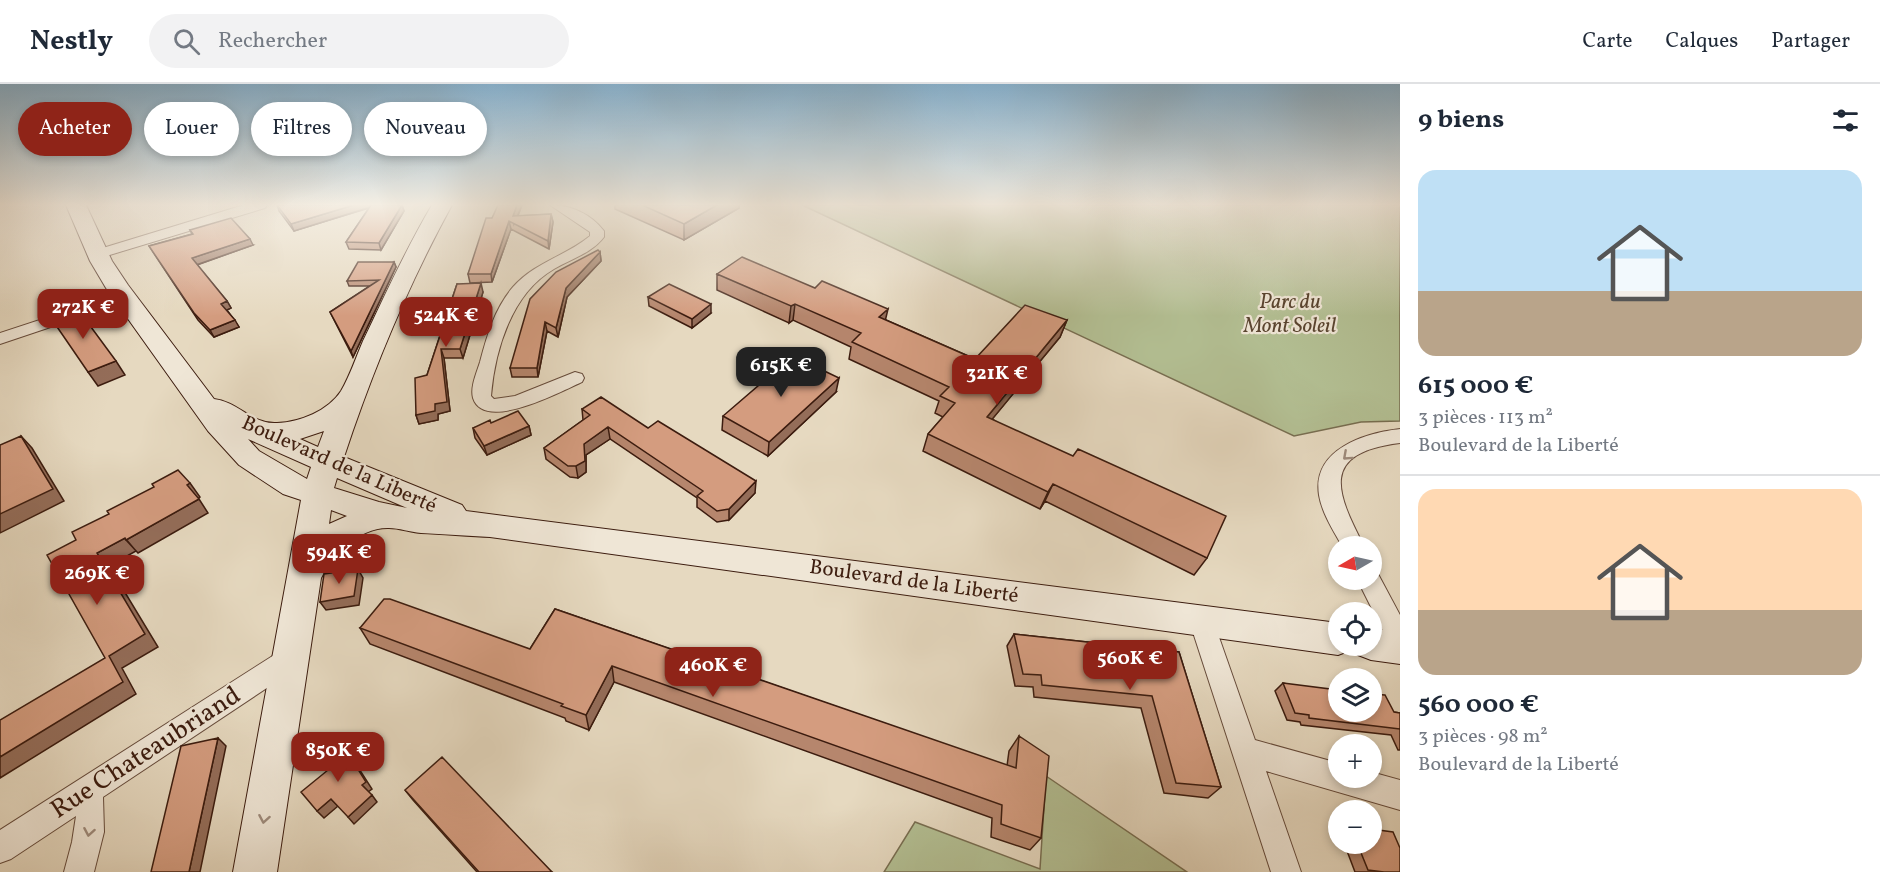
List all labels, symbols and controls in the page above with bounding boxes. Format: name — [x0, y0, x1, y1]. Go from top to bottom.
search box — [149, 14, 569, 68]
text: Nestly — [30, 22, 113, 61]
icon: search — [170, 25, 203, 58]
text: Rechercher — [218, 26, 327, 57]
text: Carte — [1582, 27, 1633, 56]
text: Calques — [1666, 27, 1738, 56]
text: Partager — [1771, 27, 1850, 56]
chip: Acheter — [18, 102, 132, 156]
chip: Louer — [144, 102, 239, 156]
chip: Filtres — [251, 102, 352, 156]
chip: Nouveau — [364, 102, 487, 156]
text: 9 biens — [1418, 102, 1504, 138]
icon: filters — [1829, 104, 1862, 137]
icon: home — [1586, 209, 1694, 317]
park label: Parc du Mont Soleil — [1243, 288, 1336, 341]
pin: 272K € — [34, 289, 132, 340]
text: 272K € — [51, 294, 115, 322]
pin: 524K € — [397, 297, 495, 348]
text: 524K € — [413, 302, 479, 330]
pin: 615K € — [732, 347, 830, 398]
text: 615K € — [750, 352, 812, 380]
pin: 321K € — [948, 355, 1046, 406]
text: 321K € — [966, 360, 1028, 388]
text: 615 000 € — [1418, 368, 1533, 404]
text: 3 pièces · 113 m² — [1418, 404, 1553, 432]
street label: Boulevard de la Liberté — [237, 409, 441, 521]
text: Boulevard de la Liberté — [1418, 432, 1619, 460]
one-way arrow — [1343, 449, 1353, 460]
icon: home — [1586, 528, 1694, 636]
pin: 594K € — [290, 534, 388, 585]
north arrow — [1328, 536, 1382, 590]
map controls — [1328, 536, 1382, 854]
text: 594K € — [306, 539, 372, 567]
street label: Boulevard de la Liberté — [808, 553, 1020, 611]
pin: 269K € — [48, 555, 146, 606]
text: 269K € — [64, 560, 130, 588]
button: locate — [1328, 602, 1382, 656]
pin: 560K € — [1081, 640, 1179, 691]
text: 560K € — [1097, 645, 1163, 673]
pin: 460K € — [664, 647, 762, 698]
text: 460K € — [679, 652, 747, 680]
button: layers — [1328, 668, 1382, 722]
street label: Rue Chateaubriand — [44, 678, 248, 828]
text: 560 000 € — [1418, 687, 1539, 723]
text: 3 pièces · 98 m² — [1418, 723, 1548, 751]
pin: 850K € — [289, 732, 387, 783]
button: + — [1328, 734, 1382, 788]
text: 850K € — [305, 737, 371, 765]
text: Boulevard de la Liberté — [1418, 751, 1619, 779]
button: − — [1328, 800, 1382, 854]
one-way arrow — [258, 814, 271, 824]
one-way arrow — [84, 827, 96, 837]

